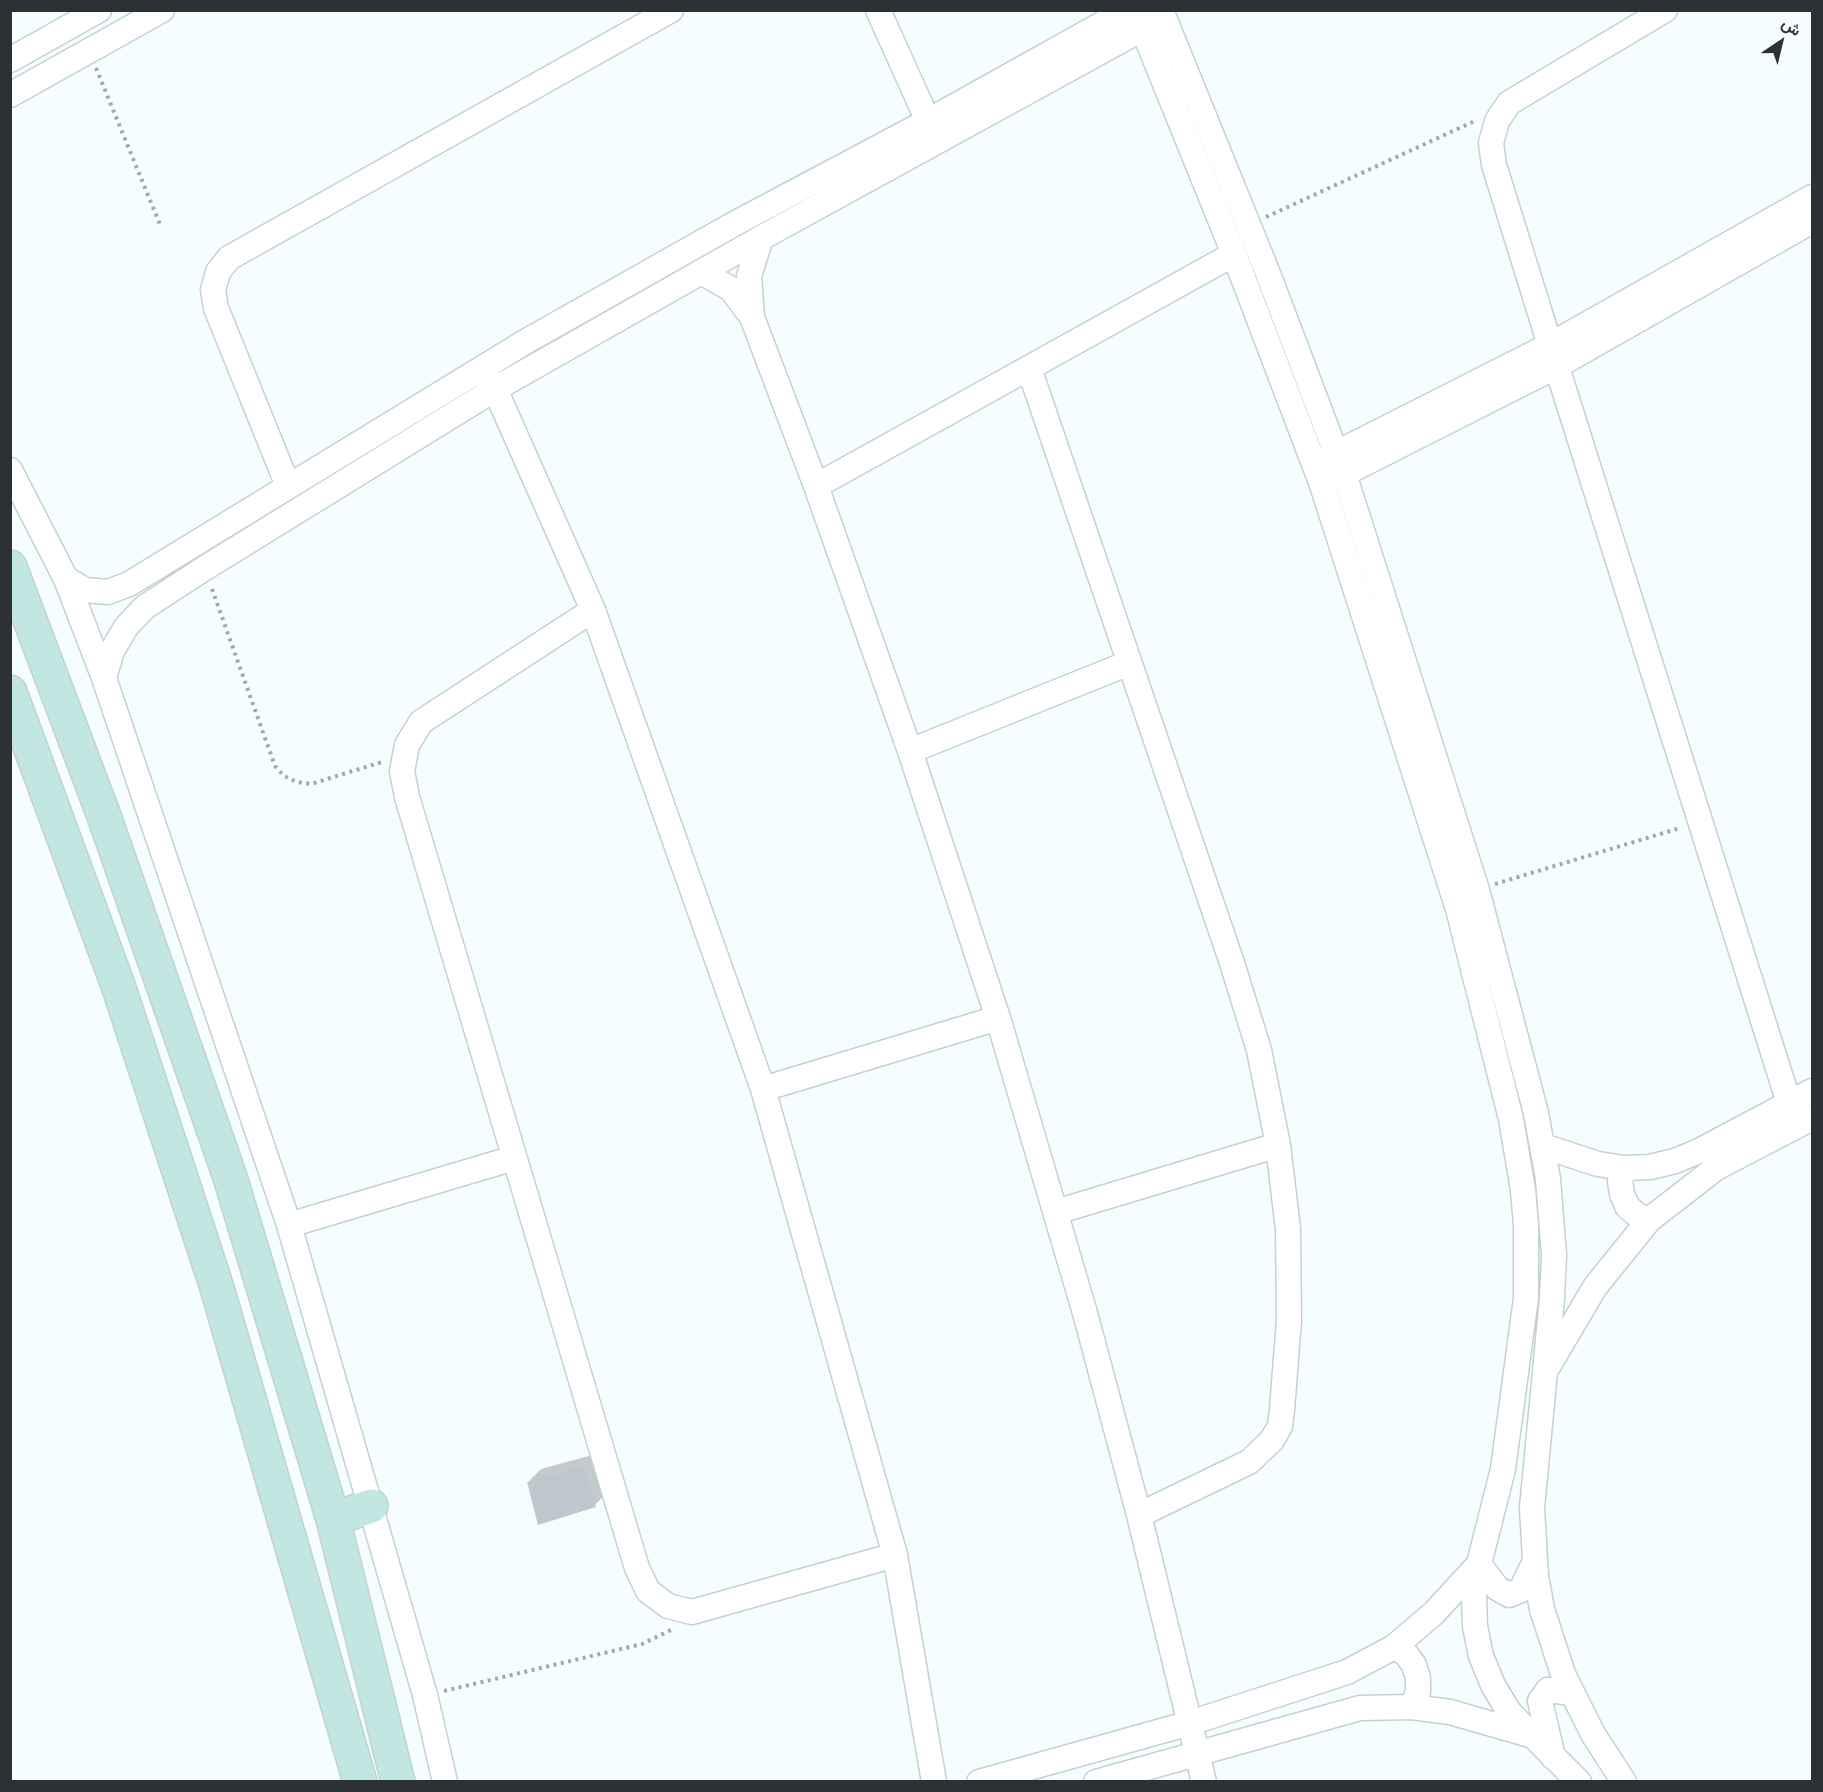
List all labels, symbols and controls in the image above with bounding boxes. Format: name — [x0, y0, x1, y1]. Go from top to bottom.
north arrow — [1751, 12, 1811, 72]
text: ش — [1778, 13, 1806, 41]

